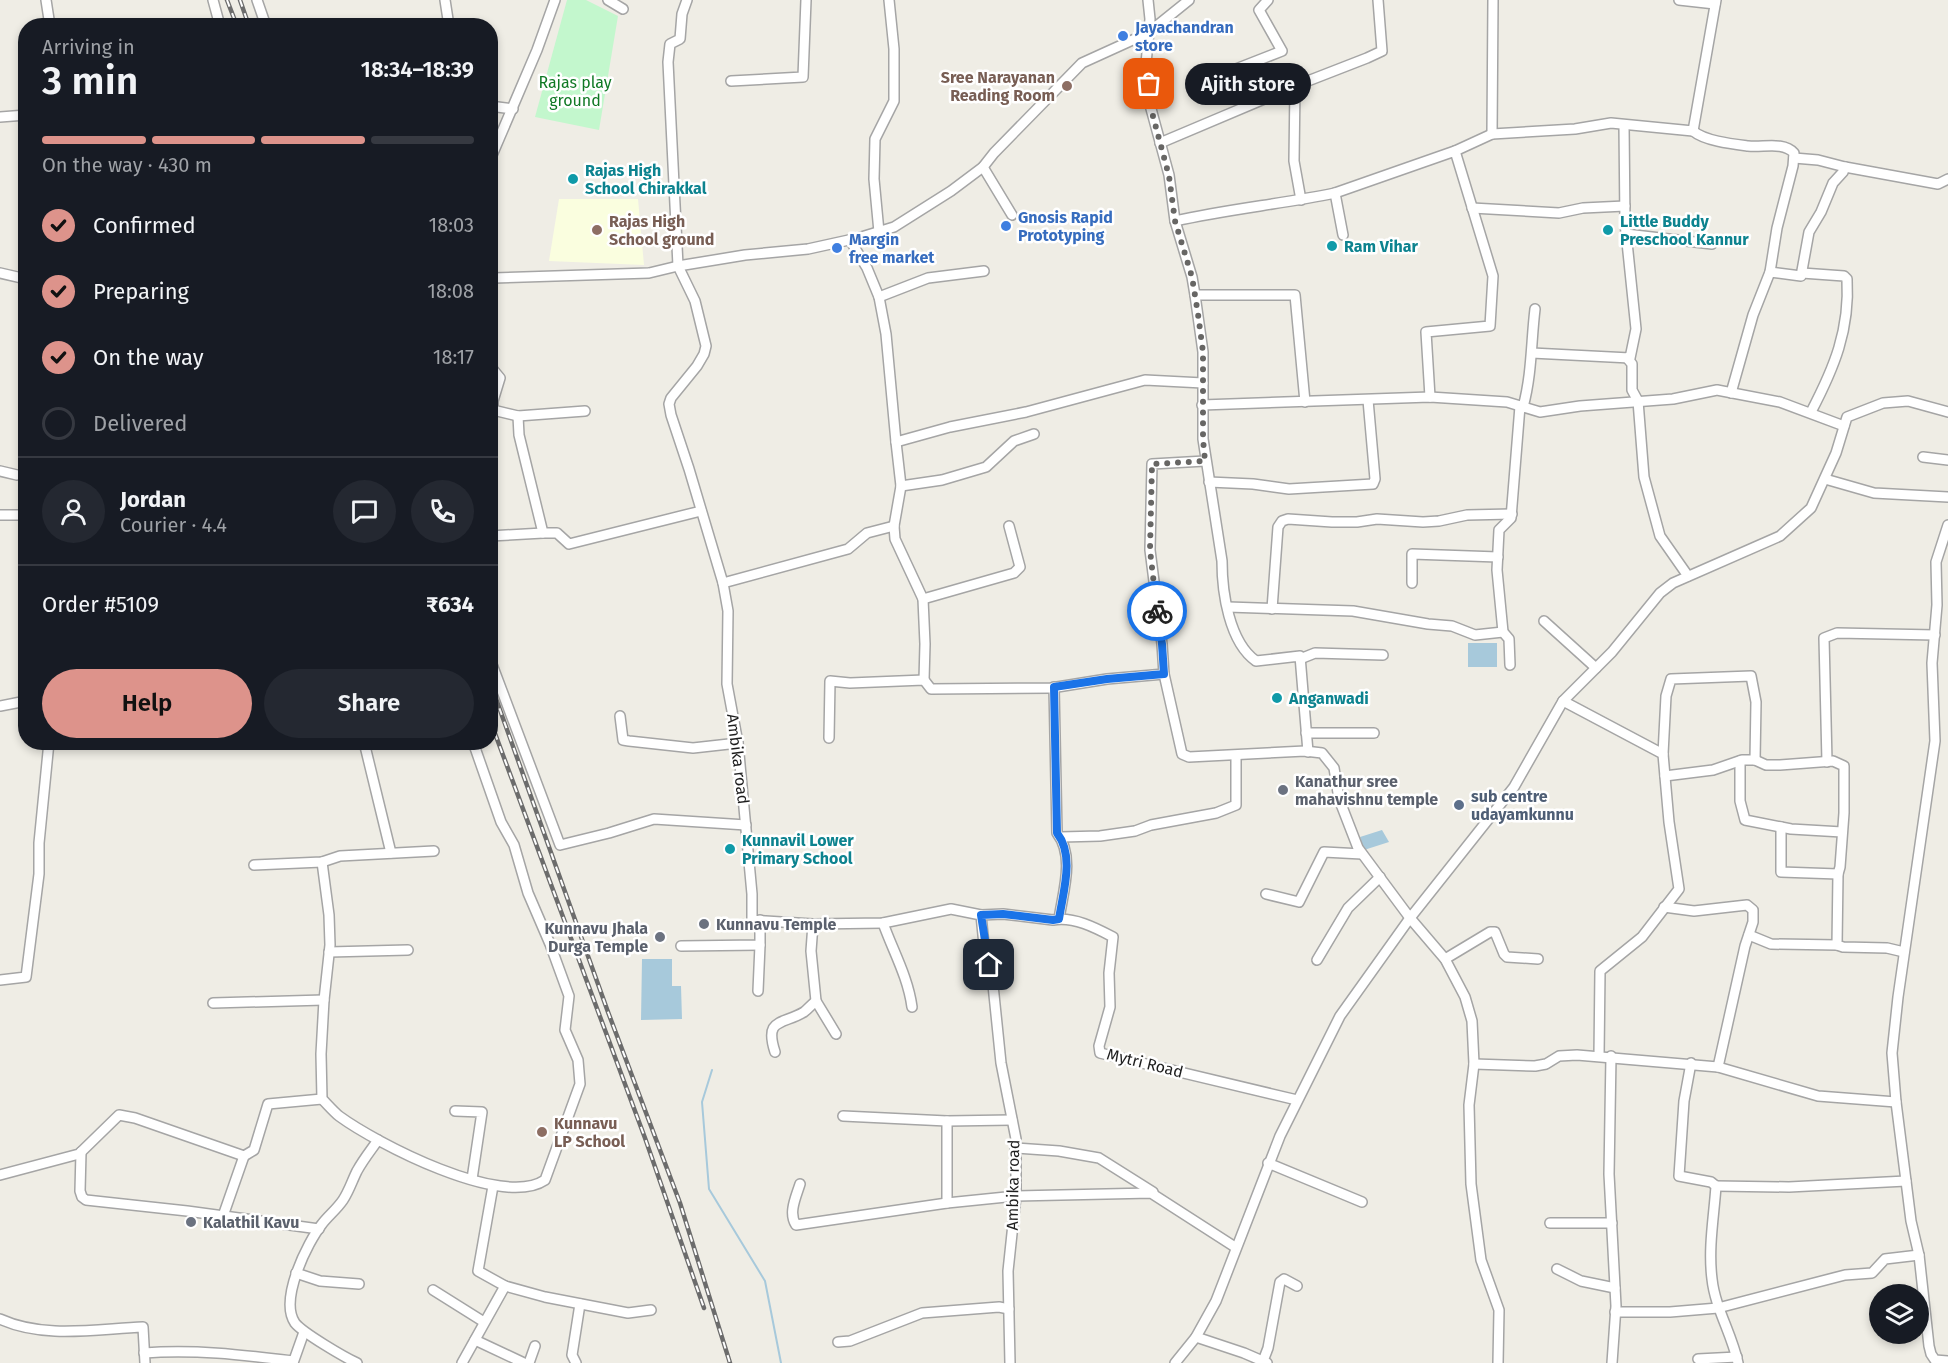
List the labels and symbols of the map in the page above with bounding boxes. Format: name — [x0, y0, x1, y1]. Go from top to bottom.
place label: Jayachandran store — [1134, 18, 1234, 55]
marker: Jayachandran store — [1116, 29, 1130, 43]
pin — [1123, 58, 1174, 109]
callout: Ajith store — [1185, 63, 1311, 105]
place label: Sree Narayanan Reading Room — [941, 68, 1055, 105]
park label: Rajas play ground — [538, 73, 612, 110]
marker: Sree Narayanan Reading Room — [1060, 79, 1074, 93]
place label: Rajas High School Chirakkal — [585, 161, 707, 198]
marker: Rajas High School Chirakkal — [566, 172, 580, 186]
place label: Gnosis Rapid Prototyping — [1018, 208, 1113, 245]
place label: Rajas High School ground — [609, 212, 714, 249]
place label: Little Buddy Preschool Kannur — [1620, 212, 1749, 249]
marker: Gnosis Rapid Prototyping — [999, 219, 1013, 233]
marker: Rajas High School ground — [590, 223, 604, 237]
marker: Little Buddy Preschool Kannur — [1601, 223, 1615, 237]
place label: Margin free market — [849, 230, 935, 267]
place label: Ram Vihar — [1344, 237, 1418, 256]
marker: Ram Vihar — [1325, 239, 1339, 253]
marker: Margin free market — [830, 241, 844, 255]
courier — [1127, 581, 1187, 641]
place label: Anganwadi — [1288, 689, 1369, 708]
marker: Anganwadi — [1270, 691, 1284, 705]
street label: Ambika road — [723, 713, 753, 805]
place label: Kanathur sree mahavishnu temple — [1295, 772, 1438, 809]
marker: Kanathur sree mahavishnu temple — [1276, 783, 1290, 797]
place label: sub centre udayamkunnu — [1471, 787, 1574, 824]
marker: sub centre udayamkunnu — [1452, 798, 1466, 812]
place label: Kunnavil Lower Primary School — [742, 831, 854, 868]
marker: Kunnavil Lower Primary School — [723, 842, 737, 856]
place label: Kunnavu Temple — [716, 915, 837, 934]
marker: Kunnavu Temple — [697, 917, 711, 931]
place label: Kunnavu Jhala Durga Temple — [544, 919, 648, 956]
marker: Kunnavu Jhala Durga Temple — [653, 930, 667, 944]
pin — [963, 939, 1014, 990]
street label: Mytri Road — [1105, 1044, 1185, 1082]
place label: Kunnavu LP School — [554, 1114, 625, 1151]
marker: Kunnavu LP School — [535, 1125, 549, 1139]
street label: Ambika road — [1003, 1139, 1023, 1231]
place label: Kalathil Kavu — [203, 1213, 299, 1232]
marker: Kalathil Kavu — [184, 1215, 198, 1229]

